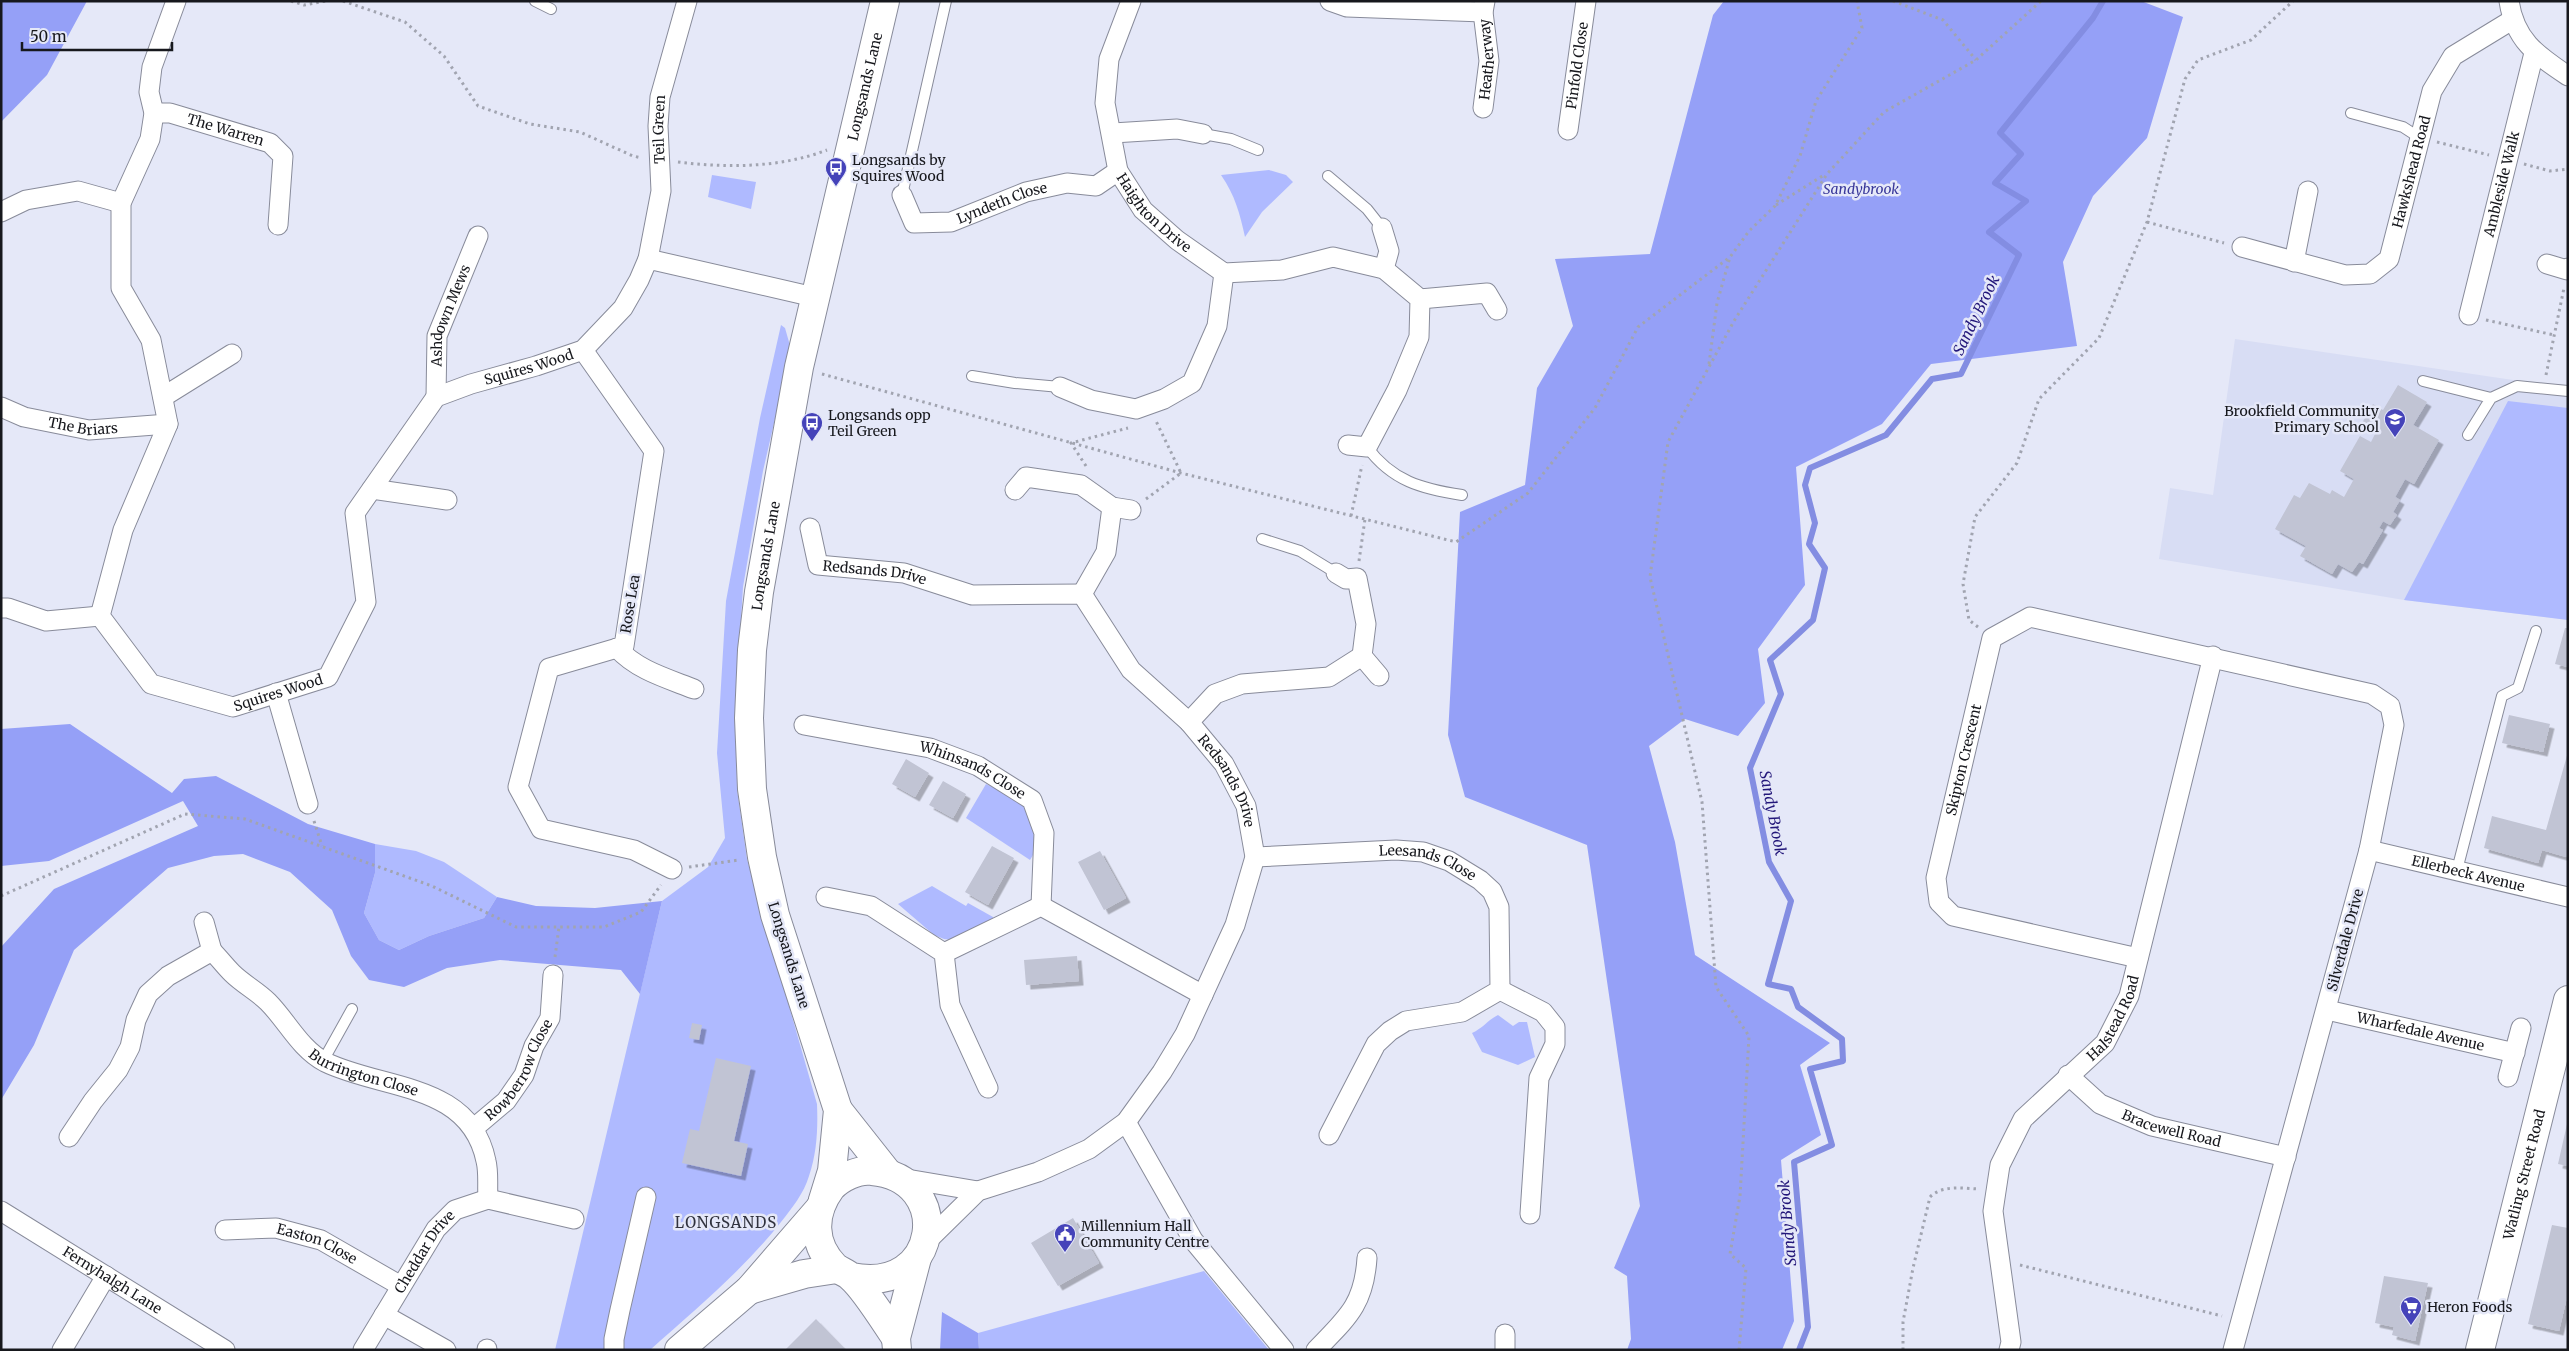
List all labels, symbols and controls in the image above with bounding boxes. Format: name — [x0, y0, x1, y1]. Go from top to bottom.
street label: Heatherway — [1475, 17, 1498, 101]
scale bar — [22, 20, 172, 52]
street label: Pinfold Close — [1562, 21, 1592, 110]
text: 50 m — [30, 27, 67, 46]
street label: Longsands Lane — [844, 31, 886, 142]
street label: Teil Green — [649, 94, 669, 164]
street label: The Warren — [185, 110, 266, 150]
street label: Hawkshead Road — [2388, 113, 2435, 230]
street label: Ambleside Walk — [2479, 129, 2523, 240]
place label: Longsands by Squires Wood — [852, 151, 946, 185]
bus stop icon: Longsands by Squires Wood — [824, 156, 848, 187]
street label: Haighton Drive — [1113, 170, 1195, 256]
street label: Lyndeth Close — [954, 179, 1049, 228]
park label: Sandybrook — [1823, 180, 1899, 198]
street label: Ashdown Mews — [427, 262, 474, 368]
water label: Sandy Brook — [1949, 271, 2004, 358]
street label: Squires Wood — [482, 345, 576, 389]
place label: Brookfield Community Primary School — [2224, 402, 2380, 436]
place label: Longsands opp Teil Green — [828, 406, 931, 440]
school or university icon: Brookfield Community Primary School — [2383, 407, 2407, 438]
bus stop icon: Longsands opp Teil Green — [800, 411, 824, 442]
street label: The Briars — [46, 413, 119, 439]
street label: Longsands Lane — [748, 500, 784, 611]
street label: Redsands Drive — [822, 556, 929, 589]
street label: Rose Lea — [616, 573, 644, 635]
street label: Squires Wood — [231, 670, 325, 715]
street label: Skipton Crescent — [1942, 702, 1985, 818]
street label: Redsands Drive — [1194, 731, 1259, 828]
street label: Whinsands Close — [918, 737, 1029, 803]
water label: Sandy Brook — [1755, 769, 1791, 858]
street label: Leesands Close — [1378, 841, 1480, 885]
street label: Ellerbeck Avenue — [2410, 851, 2527, 896]
street label: Silverdale Drive — [2323, 887, 2367, 993]
street label: Longsands Lane — [764, 900, 814, 1010]
street label: Halstead Road — [2083, 973, 2143, 1065]
street label: Wharfedale Avenue — [2354, 1008, 2486, 1055]
street label: Rowberrow Close — [481, 1016, 556, 1124]
street label: Burrington Close — [305, 1045, 421, 1100]
street label: Bracewell Road — [2119, 1105, 2223, 1151]
street label: Watling Street Road — [2499, 1107, 2549, 1242]
water label: Sandy Brook — [1774, 1178, 1800, 1267]
street label: Cheddar Drive — [390, 1206, 459, 1297]
district label: LONGSANDS — [675, 1213, 777, 1232]
place label: Millennium Hall Community Centre — [1081, 1217, 1209, 1251]
street label: Easton Close — [275, 1220, 360, 1268]
public building icon: Millennium Hall Community Centre — [1053, 1222, 1077, 1253]
street label: Fernyhalgh Lane — [59, 1242, 165, 1318]
supermarket icon: Heron Foods — [2399, 1295, 2423, 1326]
place label: Heron Foods — [2427, 1298, 2513, 1316]

